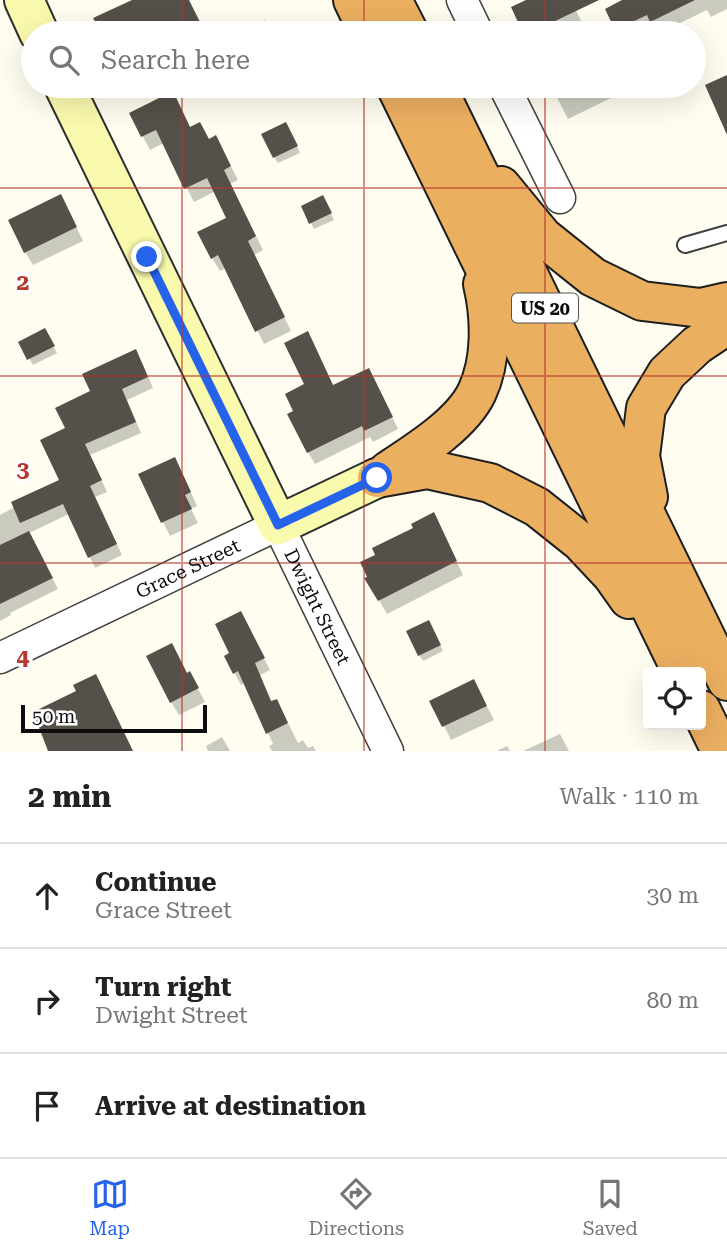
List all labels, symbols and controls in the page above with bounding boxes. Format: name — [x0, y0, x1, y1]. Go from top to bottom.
search box — [21, 21, 706, 98]
icon: search — [45, 41, 83, 79]
text: Search here — [101, 45, 250, 75]
route end — [131, 241, 162, 272]
text: 2 — [17, 269, 29, 296]
road number: US 20 — [512, 294, 578, 322]
text: 3 — [17, 456, 30, 483]
route start — [361, 462, 392, 493]
street label: Grace Street — [132, 533, 244, 603]
street label: Dwight Street — [280, 545, 356, 668]
text: 4 — [17, 644, 30, 671]
map controls — [643, 667, 706, 730]
button: locate — [643, 667, 706, 730]
scale bar — [21, 702, 206, 734]
text: 50 m — [32, 705, 75, 728]
text: 2 min — [28, 779, 111, 814]
text: Walk · 110 m — [560, 783, 699, 810]
text: Continue — [95, 867, 217, 897]
icon: ahead — [28, 877, 66, 915]
text: 30 m — [646, 882, 699, 909]
text: Grace Street — [95, 897, 232, 924]
text: Turn right — [95, 972, 231, 1002]
icon: right — [28, 982, 66, 1020]
text: 80 m — [646, 987, 699, 1014]
text: Dwight Street — [95, 1002, 248, 1029]
icon: arrive — [28, 1087, 66, 1125]
text: Arrive at destination — [95, 1091, 366, 1121]
tab: Map — [89, 1175, 130, 1240]
tab: Directions — [308, 1175, 404, 1240]
tab: Saved — [583, 1175, 638, 1240]

